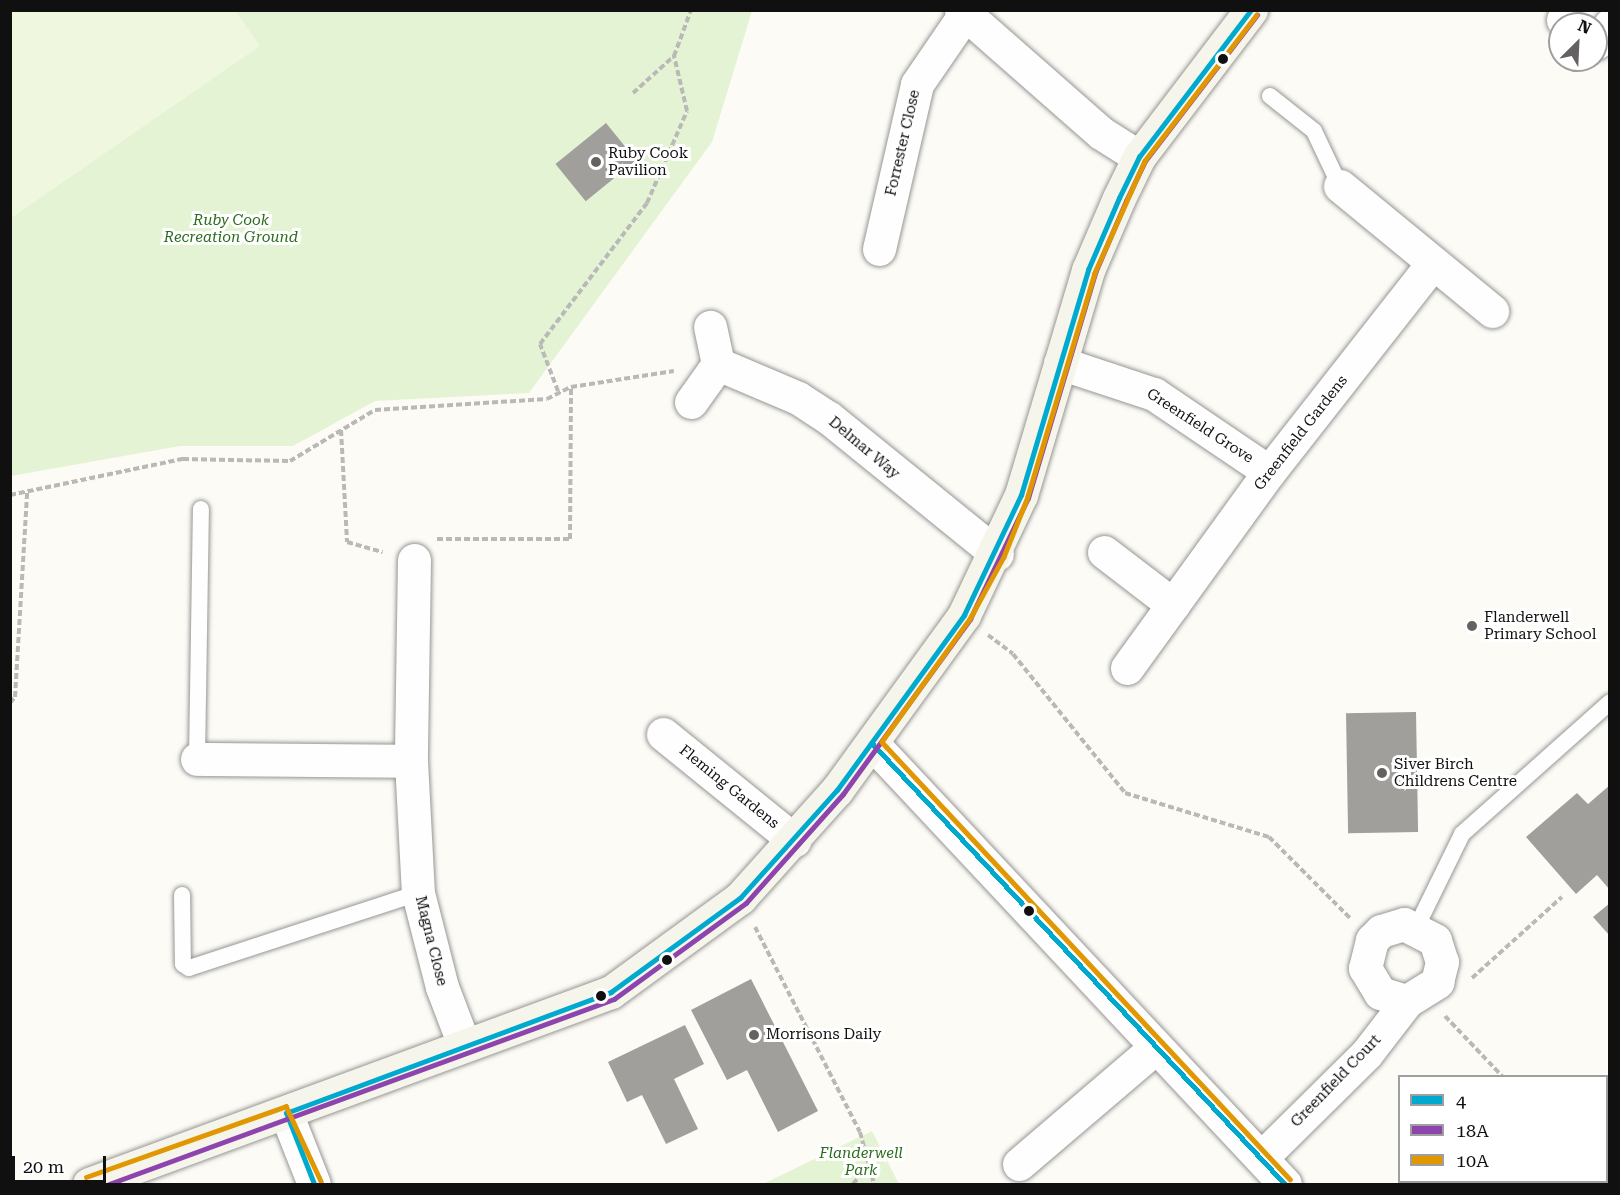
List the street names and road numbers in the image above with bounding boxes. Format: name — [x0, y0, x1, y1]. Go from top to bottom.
street label: Forrester Close — [882, 88, 924, 198]
street label: Greenfield Gardens — [1251, 372, 1351, 494]
street label: Greenfield Grove — [1143, 385, 1257, 467]
street label: Delmar Way — [825, 413, 903, 483]
street label: Fleming Gardens — [676, 741, 782, 833]
street label: Magna Close — [411, 894, 451, 988]
street label: Greenfield Court — [1287, 1031, 1385, 1131]

